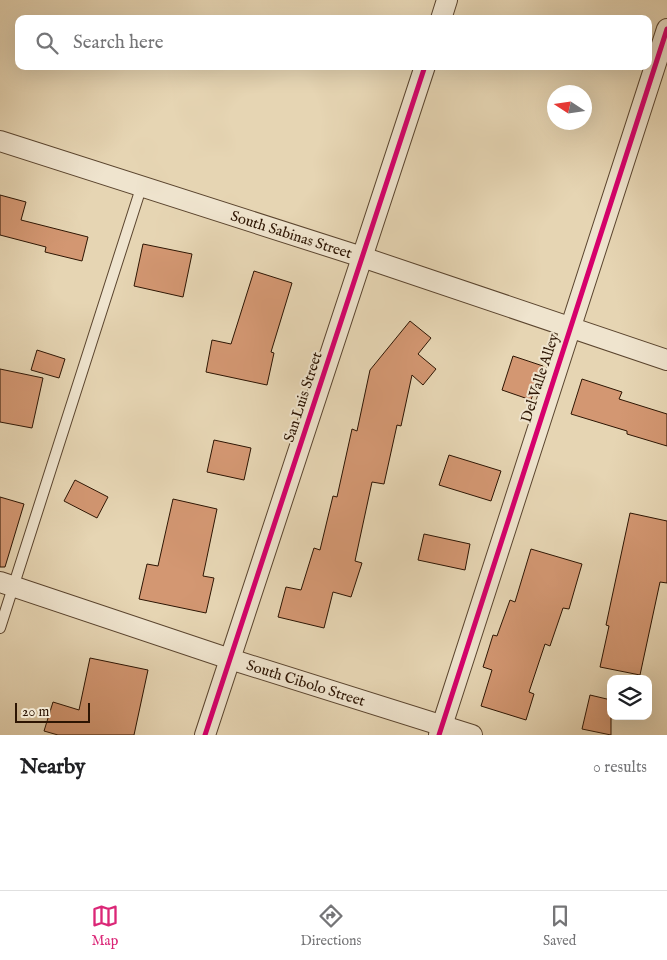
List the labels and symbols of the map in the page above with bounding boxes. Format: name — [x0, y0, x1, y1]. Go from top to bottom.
north arrow — [547, 85, 592, 130]
street label: South Sabinas Street — [228, 206, 355, 263]
street label: Del Valle Alley — [517, 330, 564, 425]
street label: San Luis Street — [279, 349, 327, 445]
street label: South Cibolo Street — [244, 655, 367, 710]
scale bar — [15, 700, 90, 723]

